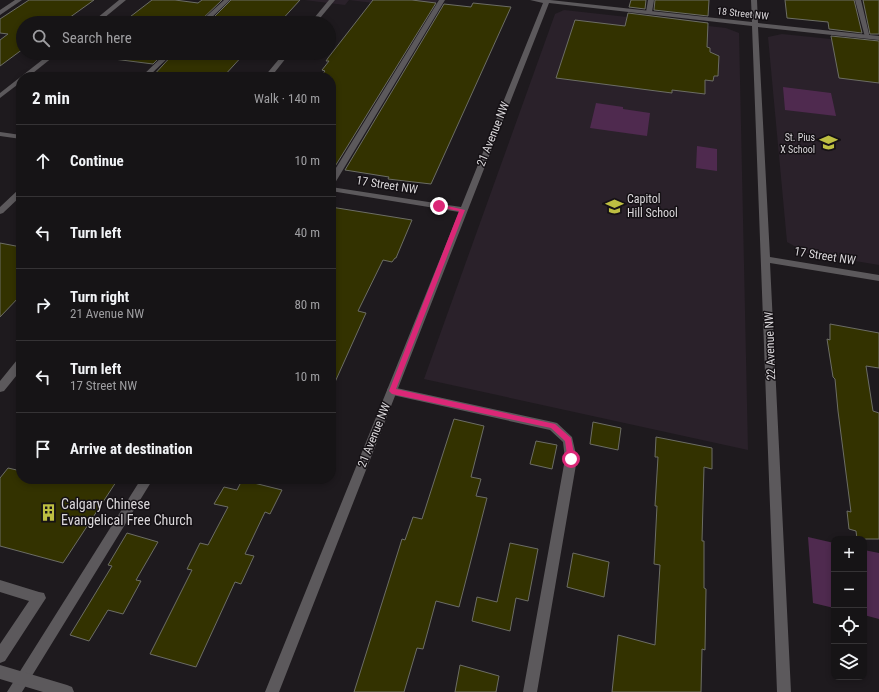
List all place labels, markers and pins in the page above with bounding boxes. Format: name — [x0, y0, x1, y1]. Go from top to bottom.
place label: St. Pius X School — [780, 132, 815, 155]
school or university icon: St. Pius X School — [818, 133, 838, 153]
place label: Capitol Hill School — [627, 192, 678, 220]
school or university icon: Capitol Hill School — [604, 196, 624, 216]
place label: Calgary Chinese Evangelical Free Church — [61, 496, 193, 528]
building icon: Calgary Chinese Evangelical Free Church — [38, 502, 58, 522]

